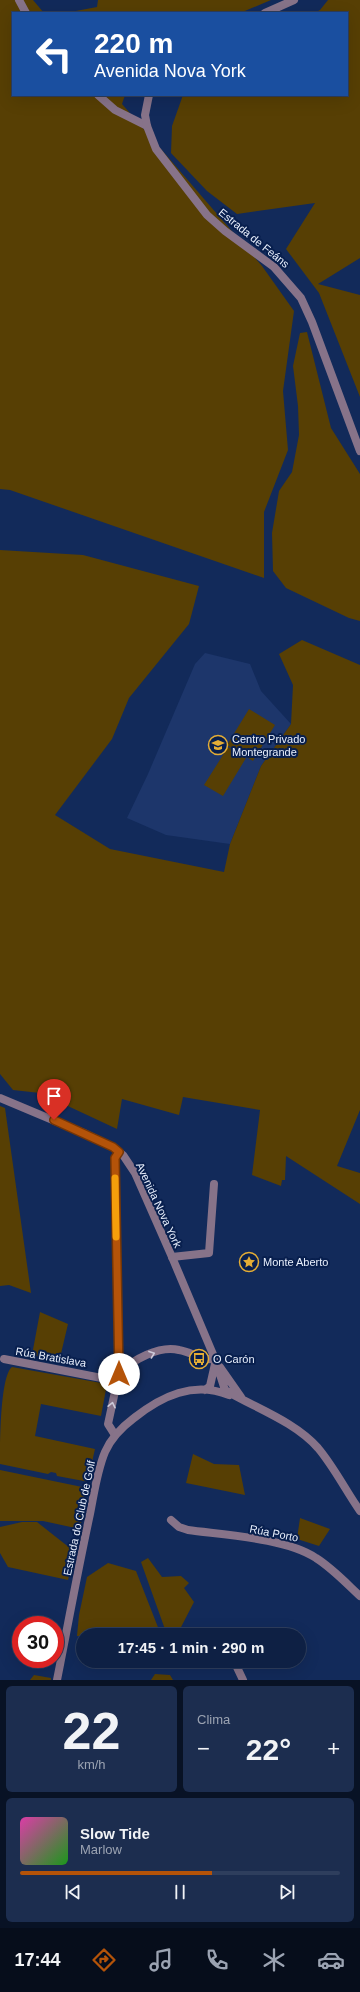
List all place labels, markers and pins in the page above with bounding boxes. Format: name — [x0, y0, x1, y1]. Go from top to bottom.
place label: Centro Privado Montegrande — [232, 733, 305, 758]
school or university icon: Centro Privado Montegrande — [207, 734, 229, 756]
pin — [37, 1079, 71, 1120]
place icon: Monte Aberto — [238, 1251, 260, 1273]
place label: Monte Aberto — [263, 1256, 328, 1268]
bus stop icon: O Carón — [188, 1348, 210, 1370]
place label: O Carón — [213, 1353, 255, 1365]

